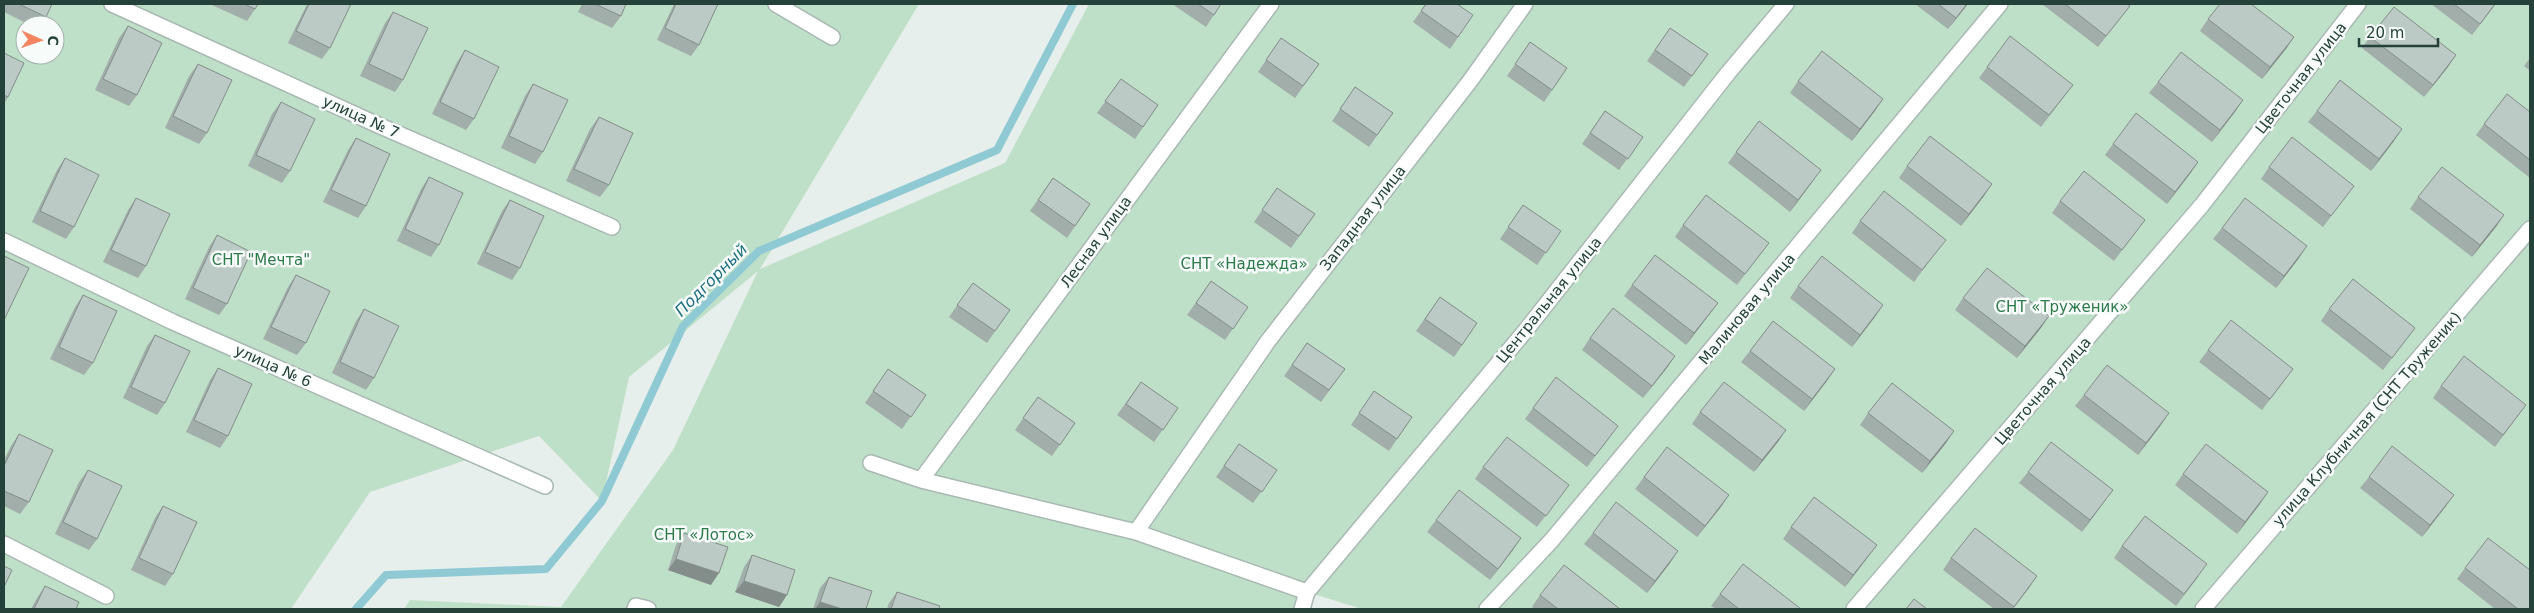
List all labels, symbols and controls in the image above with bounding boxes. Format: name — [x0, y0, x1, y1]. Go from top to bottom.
north arrow — [15, 15, 65, 65]
scale bar — [2359, 15, 2438, 47]
street label: Цветочная улица — [2252, 19, 2350, 137]
text: 20 m — [2366, 24, 2404, 42]
text: С — [45, 35, 61, 46]
street label: улица № 7 — [320, 92, 402, 142]
street label: Западная улица — [1316, 162, 1410, 274]
street label: Лесная улица — [1057, 193, 1135, 291]
street label: Центральная улица — [1493, 233, 1605, 367]
water label: Подгорный — [671, 240, 751, 320]
street label: Малиновая улица — [1695, 250, 1799, 368]
park label: СНТ "Мечта" — [212, 251, 310, 269]
park label: СНТ «Надежда» — [1180, 255, 1308, 273]
park label: СНТ «Труженик» — [1996, 298, 2128, 316]
street label: улица Клубничная (СНТ Труженик) — [2269, 308, 2465, 530]
street label: Цветочная улица — [1991, 333, 2095, 449]
street label: улица № 6 — [232, 341, 314, 391]
park label: СНТ «Лотос» — [654, 526, 754, 544]

